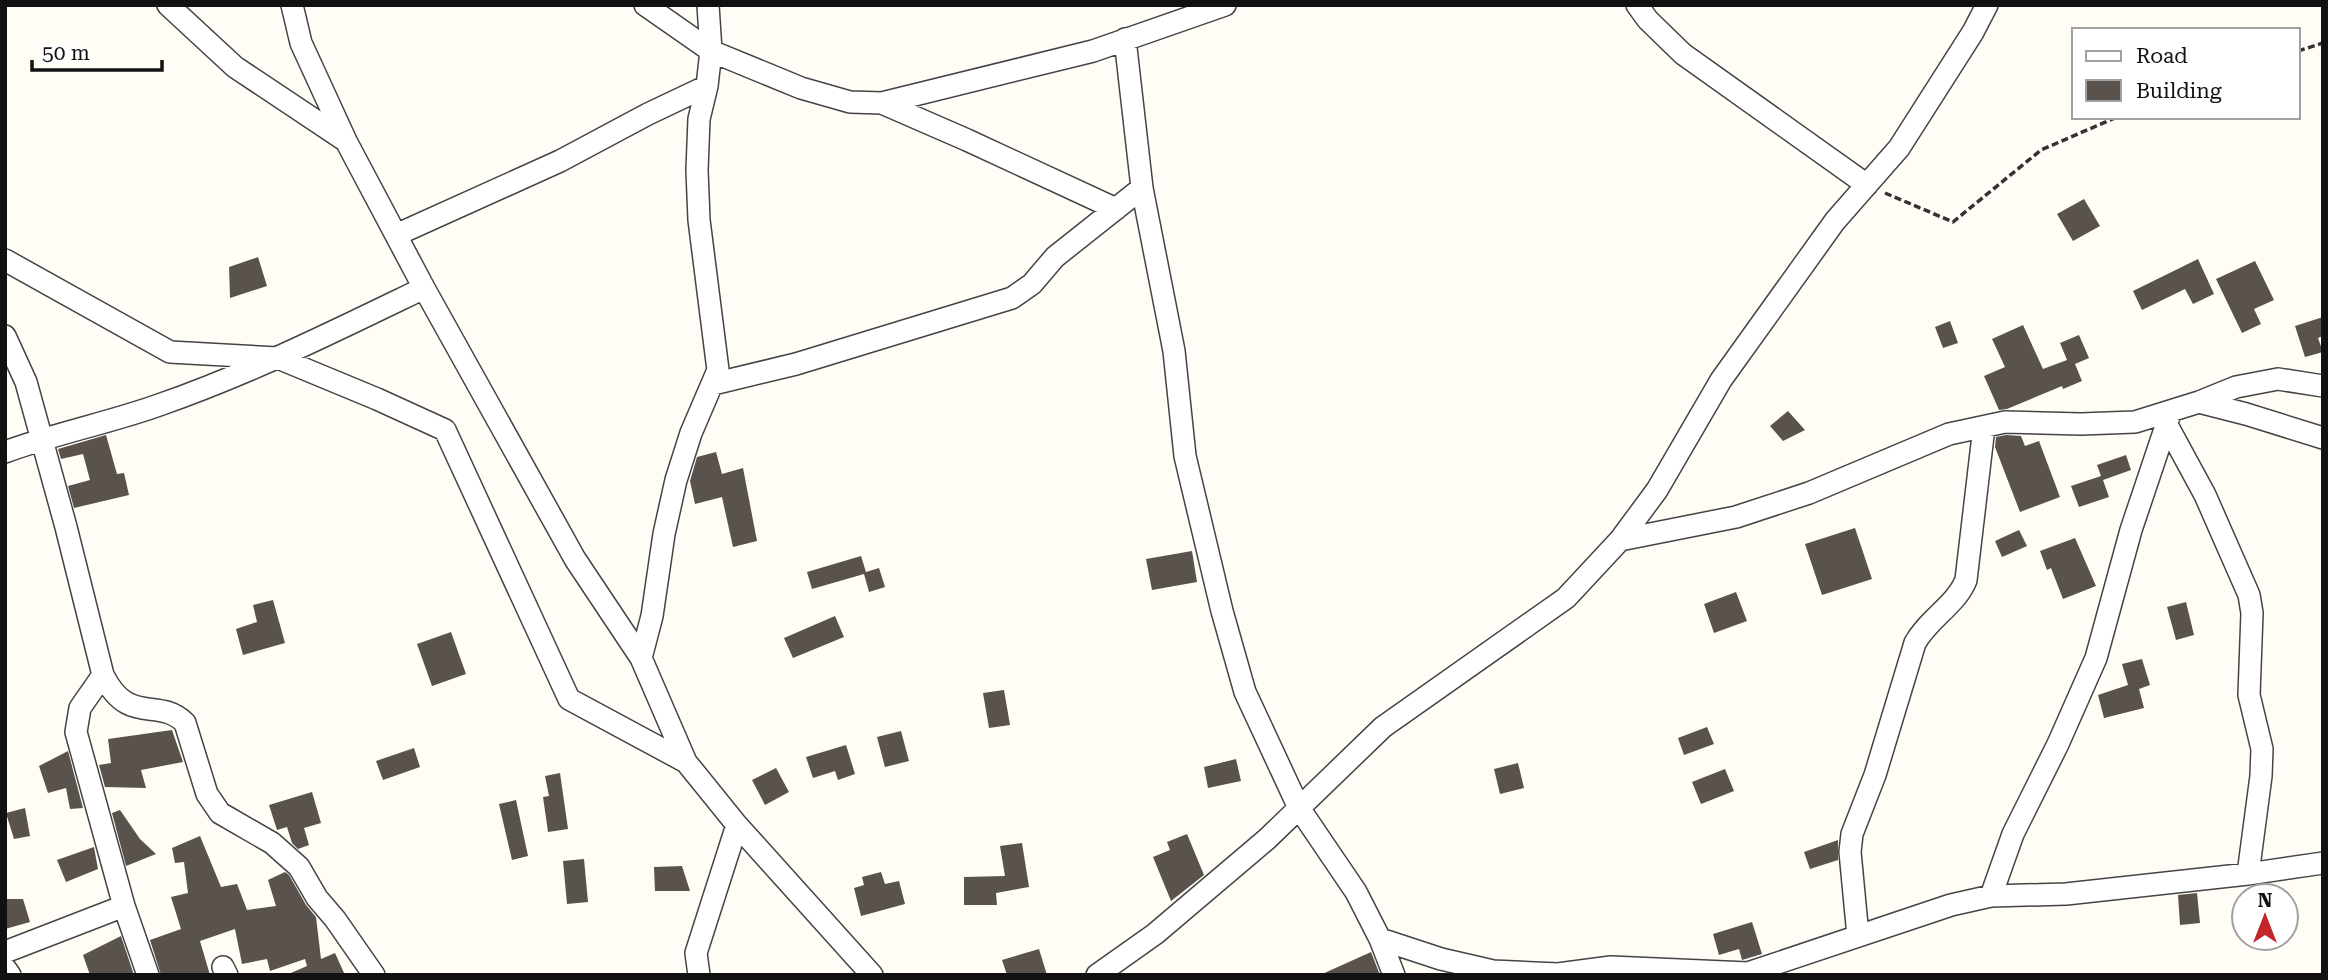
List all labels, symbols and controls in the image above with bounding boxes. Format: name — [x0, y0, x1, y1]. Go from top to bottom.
scale bar — [32, 28, 161, 72]
legend — [2072, 28, 2300, 119]
text: 50 m — [42, 41, 90, 65]
text: Road — [2136, 44, 2188, 68]
text: Building — [2136, 79, 2222, 103]
north arrow — [2230, 882, 2300, 952]
text: N — [2258, 889, 2273, 912]

